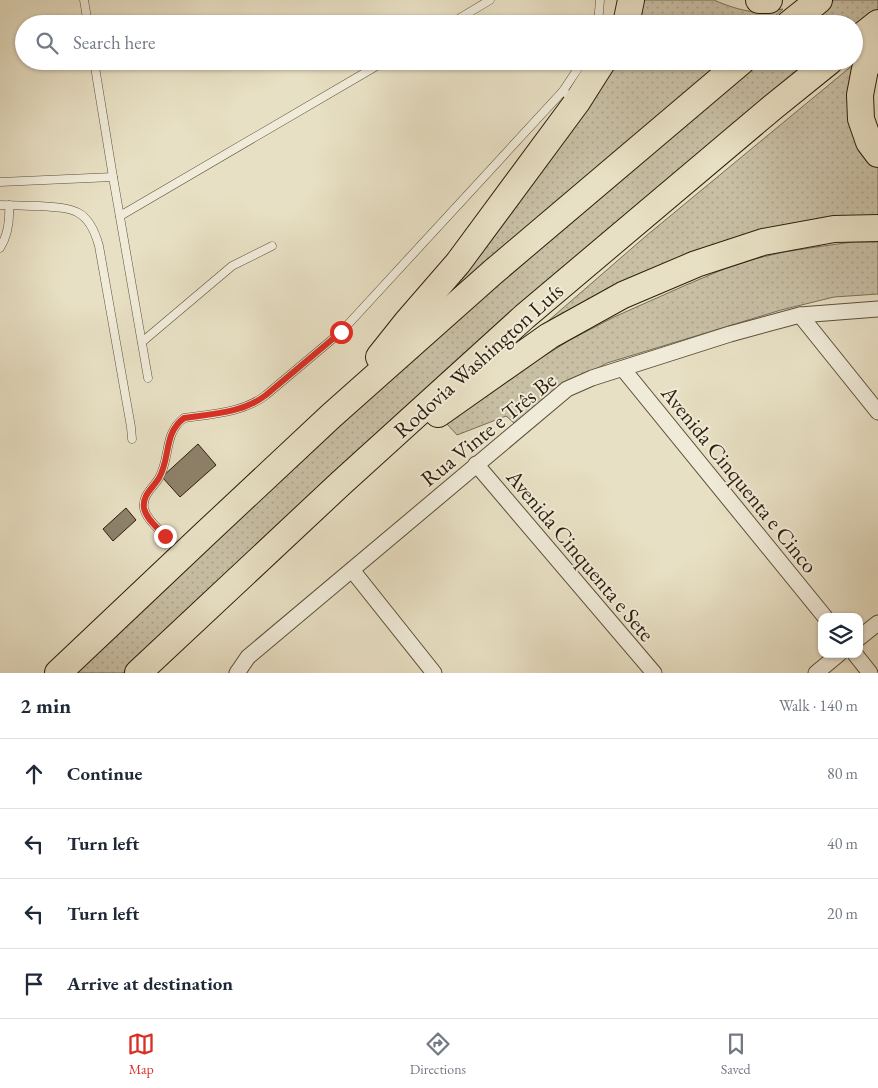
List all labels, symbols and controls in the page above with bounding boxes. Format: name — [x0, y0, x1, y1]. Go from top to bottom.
search box — [15, 15, 863, 70]
icon: search — [33, 29, 61, 57]
text: Search here — [73, 30, 155, 55]
street label: Rodovia Washington Luís — [387, 276, 569, 444]
route start — [330, 321, 353, 344]
street label: Rua Vinte e Três Be — [415, 366, 562, 493]
street label: Avenida Cinquenta e Cinco — [654, 379, 824, 579]
street label: Avenida Cinquenta e Sete — [499, 463, 661, 648]
route end — [154, 525, 177, 548]
map controls — [818, 613, 863, 658]
button: layers — [818, 613, 863, 658]
text: 2 min — [20, 692, 71, 719]
text: Walk · 140 m — [779, 695, 858, 716]
icon: ahead — [20, 760, 48, 788]
text: Continue — [67, 761, 142, 786]
text: 80 m — [827, 763, 858, 784]
icon: left — [20, 830, 48, 858]
text: Turn left — [67, 831, 139, 856]
text: 40 m — [827, 833, 858, 854]
icon: left — [20, 900, 48, 928]
text: Turn left — [67, 901, 139, 926]
text: 20 m — [827, 903, 858, 924]
icon: arrive — [20, 970, 48, 998]
text: Arrive at destination — [67, 971, 233, 996]
tab: Map — [127, 1030, 155, 1078]
tab: Directions — [410, 1030, 466, 1078]
tab: Saved — [721, 1030, 751, 1078]

